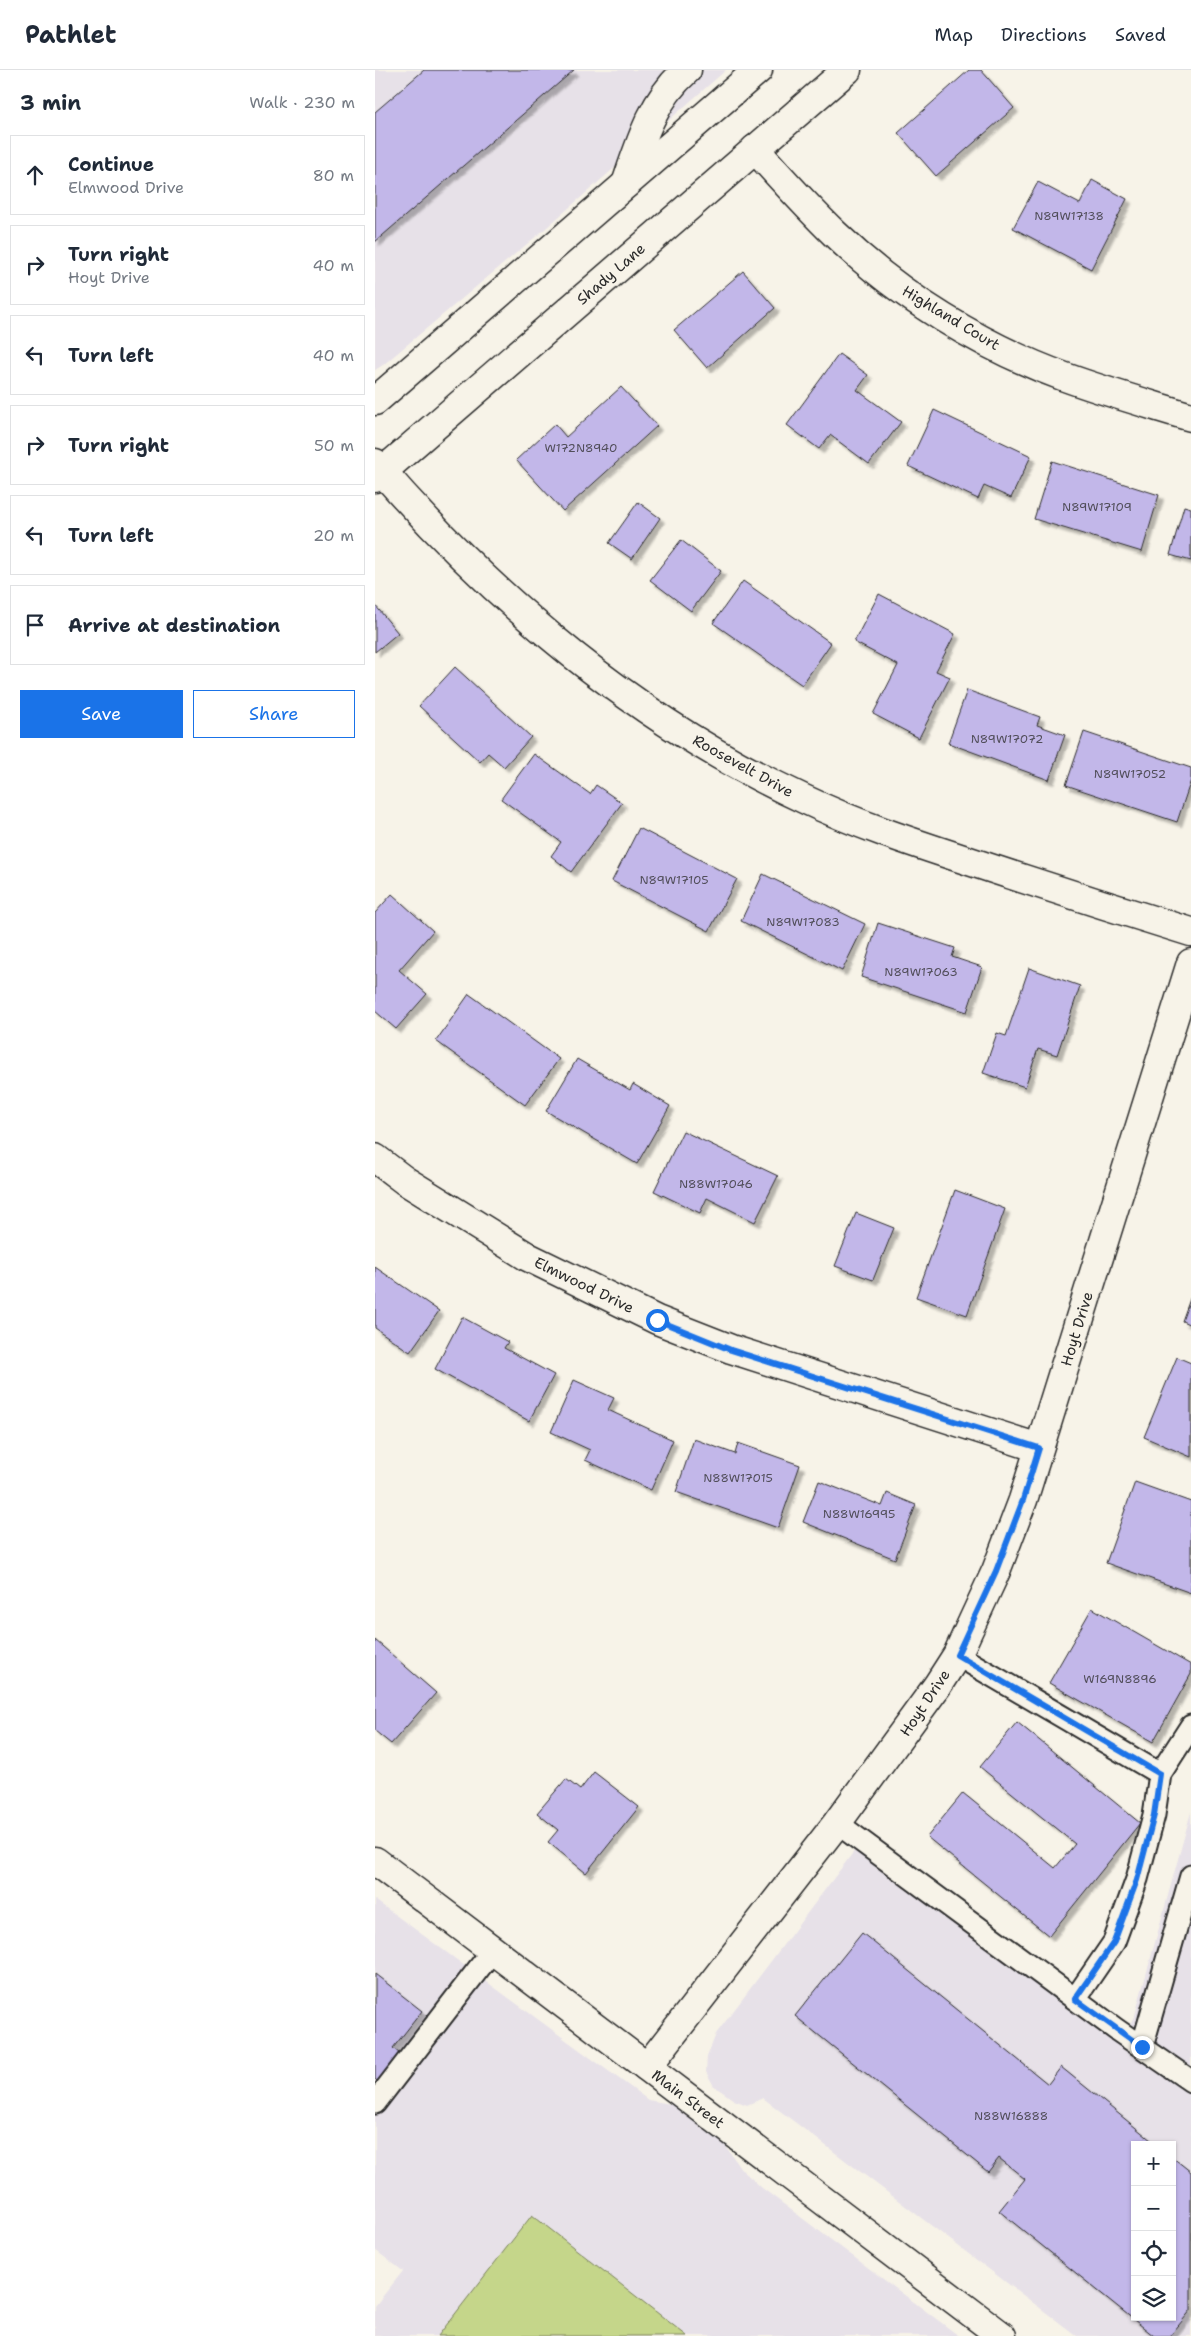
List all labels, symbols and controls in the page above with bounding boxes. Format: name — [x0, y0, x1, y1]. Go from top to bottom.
text: Pathlet — [25, 19, 116, 51]
text: Map — [935, 23, 973, 47]
text: Directions — [1001, 23, 1087, 47]
text: Saved — [1115, 23, 1166, 47]
text: 3 min — [20, 89, 81, 117]
text: Walk · 230 m — [249, 92, 355, 113]
text: Continue — [68, 152, 154, 177]
icon: ahead — [21, 161, 49, 189]
text: 80 m — [313, 165, 354, 186]
text: Elmwood Drive — [68, 177, 184, 198]
house number: N89W17138 — [1034, 208, 1104, 224]
street label: Shady Lane — [572, 239, 650, 309]
text: Turn right — [68, 242, 169, 267]
icon: right — [21, 251, 49, 279]
text: 40 m — [312, 255, 354, 276]
text: Hoyt Drive — [68, 267, 150, 288]
street label: Highland Court — [898, 281, 1004, 355]
icon: left — [21, 341, 49, 369]
text: Turn left — [68, 343, 154, 368]
text: 40 m — [312, 345, 354, 366]
icon: right — [21, 431, 49, 459]
text: Turn right — [68, 433, 169, 458]
text: 50 m — [314, 435, 354, 456]
house number: W172N8940 — [544, 440, 618, 456]
house number: N89W17109 — [1062, 499, 1132, 515]
icon: left — [21, 521, 49, 549]
text: Turn left — [68, 523, 154, 548]
text: 20 m — [313, 525, 354, 546]
icon: arrive — [21, 611, 49, 639]
text: Arrive at destination — [68, 613, 280, 638]
button: Save — [20, 690, 183, 738]
button: Share — [193, 690, 355, 738]
street label: Roosevelt Drive — [689, 730, 797, 802]
house number: N89W17072 — [971, 731, 1043, 747]
house number: N89W17052 — [1094, 766, 1166, 782]
house number: N89W17105 — [639, 872, 709, 888]
house number: N89W17083 — [766, 914, 840, 930]
house number: N89W17063 — [884, 964, 958, 980]
house number: N88W17046 — [679, 1176, 753, 1192]
street label: Elmwood Drive — [531, 1252, 637, 1318]
street label: Hoyt Drive — [1056, 1289, 1098, 1369]
route start — [646, 1309, 669, 1332]
house number: N88W17015 — [703, 1470, 773, 1486]
house number: N88W16995 — [823, 1506, 895, 1522]
street label: Hoyt Drive — [895, 1666, 955, 1740]
house number: W169N8896 — [1083, 1671, 1157, 1687]
route end — [1131, 2036, 1154, 2059]
street label: Main Street — [648, 2065, 728, 2133]
house number: N88W16888 — [974, 2108, 1048, 2124]
map controls — [1131, 2141, 1176, 2321]
button: + — [1131, 2141, 1176, 2186]
button: − — [1131, 2186, 1176, 2231]
button: locate — [1131, 2231, 1176, 2276]
button: layers — [1131, 2276, 1176, 2321]

